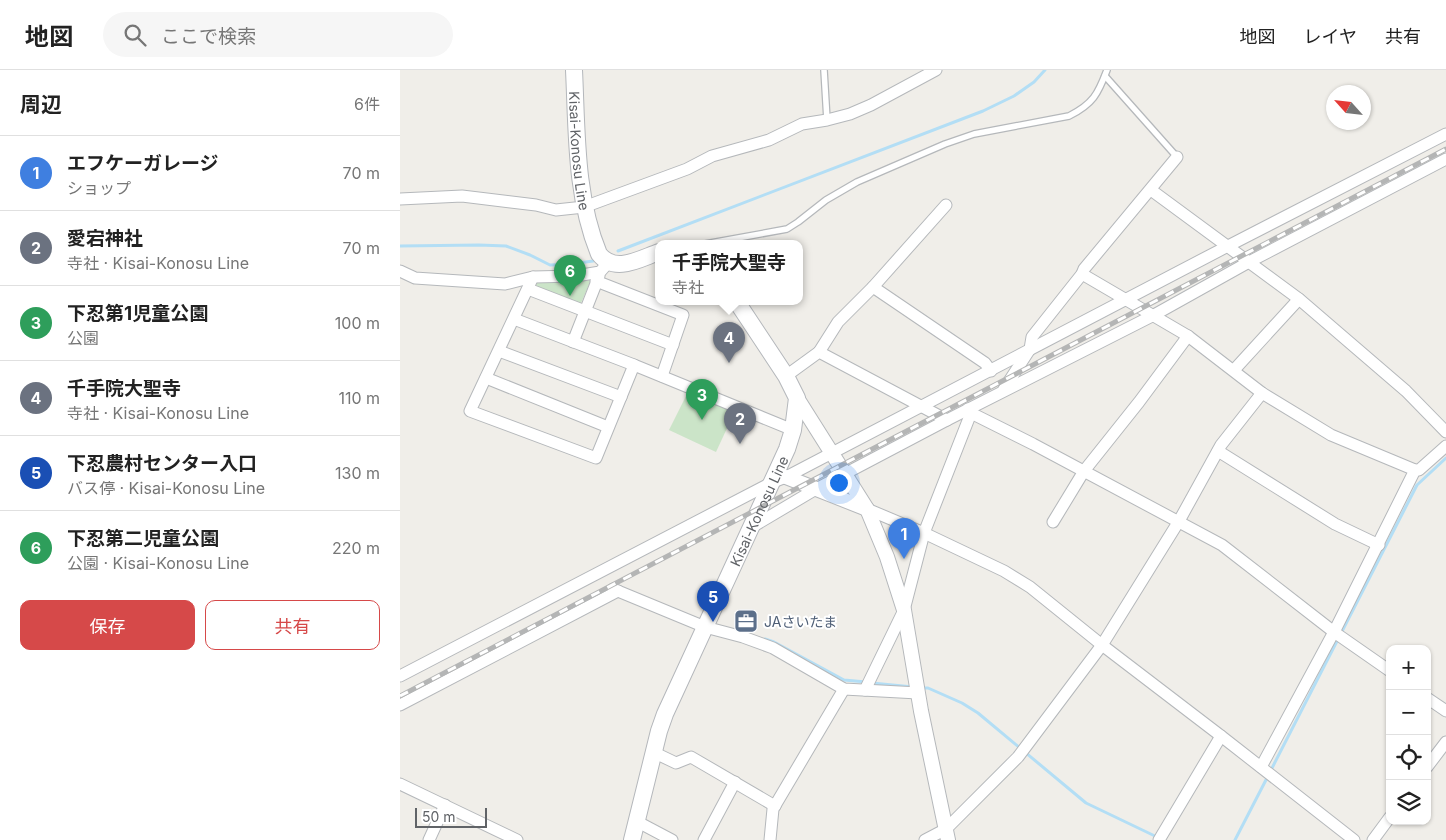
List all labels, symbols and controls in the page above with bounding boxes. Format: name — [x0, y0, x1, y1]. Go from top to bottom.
search box — [103, 12, 453, 57]
icon: search — [121, 21, 149, 49]
text: 地図 — [25, 22, 73, 51]
text: ここで検索 — [161, 25, 256, 48]
text: 地図 — [1240, 26, 1276, 47]
text: レイヤ — [1304, 26, 1357, 47]
text: 共有 — [1385, 26, 1421, 47]
north arrow — [1326, 85, 1371, 130]
street label: Kisai-Konosu Line — [566, 91, 594, 212]
text: 周辺 — [20, 92, 62, 117]
text: 6件 — [354, 94, 380, 114]
text: エフケーガレージ — [67, 152, 219, 175]
text: 1 — [33, 163, 39, 183]
text: 70 m — [343, 163, 380, 183]
text: ショップ — [67, 178, 131, 198]
text: 愛宕神社 — [67, 227, 143, 250]
text: 2 — [31, 238, 41, 258]
text: 70 m — [343, 238, 380, 258]
popup — [655, 240, 803, 305]
text: 千手院大聖寺 — [672, 251, 786, 274]
text: 寺社 · Kisai-Konosu Line — [67, 253, 249, 273]
pin: 6 — [554, 255, 586, 296]
text: 寺社 — [672, 277, 704, 297]
text: 下忍第1児童公園 — [67, 302, 208, 325]
text: 3 — [31, 313, 41, 333]
text: 100 m — [335, 313, 380, 333]
pin: 4 — [713, 322, 745, 363]
text: 公園 — [67, 328, 99, 348]
text: 千手院大聖寺 — [67, 377, 181, 400]
pin: 3 — [686, 379, 718, 420]
text: 4 — [31, 388, 41, 408]
text: 110 m — [338, 388, 380, 408]
text: 寺社 · Kisai-Konosu Line — [67, 403, 249, 423]
pin: 2 — [724, 403, 756, 444]
text: 下忍農村センター入口 — [67, 452, 257, 475]
street label: Kisai-Konosu Line — [726, 453, 791, 569]
text: 5 — [31, 463, 41, 483]
text: 130 m — [335, 463, 380, 483]
your location — [826, 470, 852, 496]
text: バス停 · Kisai-Konosu Line — [67, 478, 265, 498]
pin: 1 — [888, 518, 920, 559]
text: 下忍第二児童公園 — [67, 527, 219, 550]
text: 6 — [31, 538, 41, 558]
text: 220 m — [332, 538, 380, 558]
text: 公園 · Kisai-Konosu Line — [67, 553, 249, 573]
pin: 5 — [697, 581, 729, 622]
button: 保存 — [20, 600, 195, 650]
button: 共有 — [205, 600, 380, 650]
office icon: JAさいたま — [733, 608, 759, 634]
place label: JAさいたま — [764, 613, 837, 630]
map controls — [1386, 645, 1431, 825]
button: + — [1386, 645, 1431, 690]
button: − — [1386, 690, 1431, 735]
button: locate — [1386, 735, 1431, 780]
button: layers — [1386, 780, 1431, 825]
scale bar — [415, 805, 488, 828]
text: 50 m — [422, 808, 456, 825]

